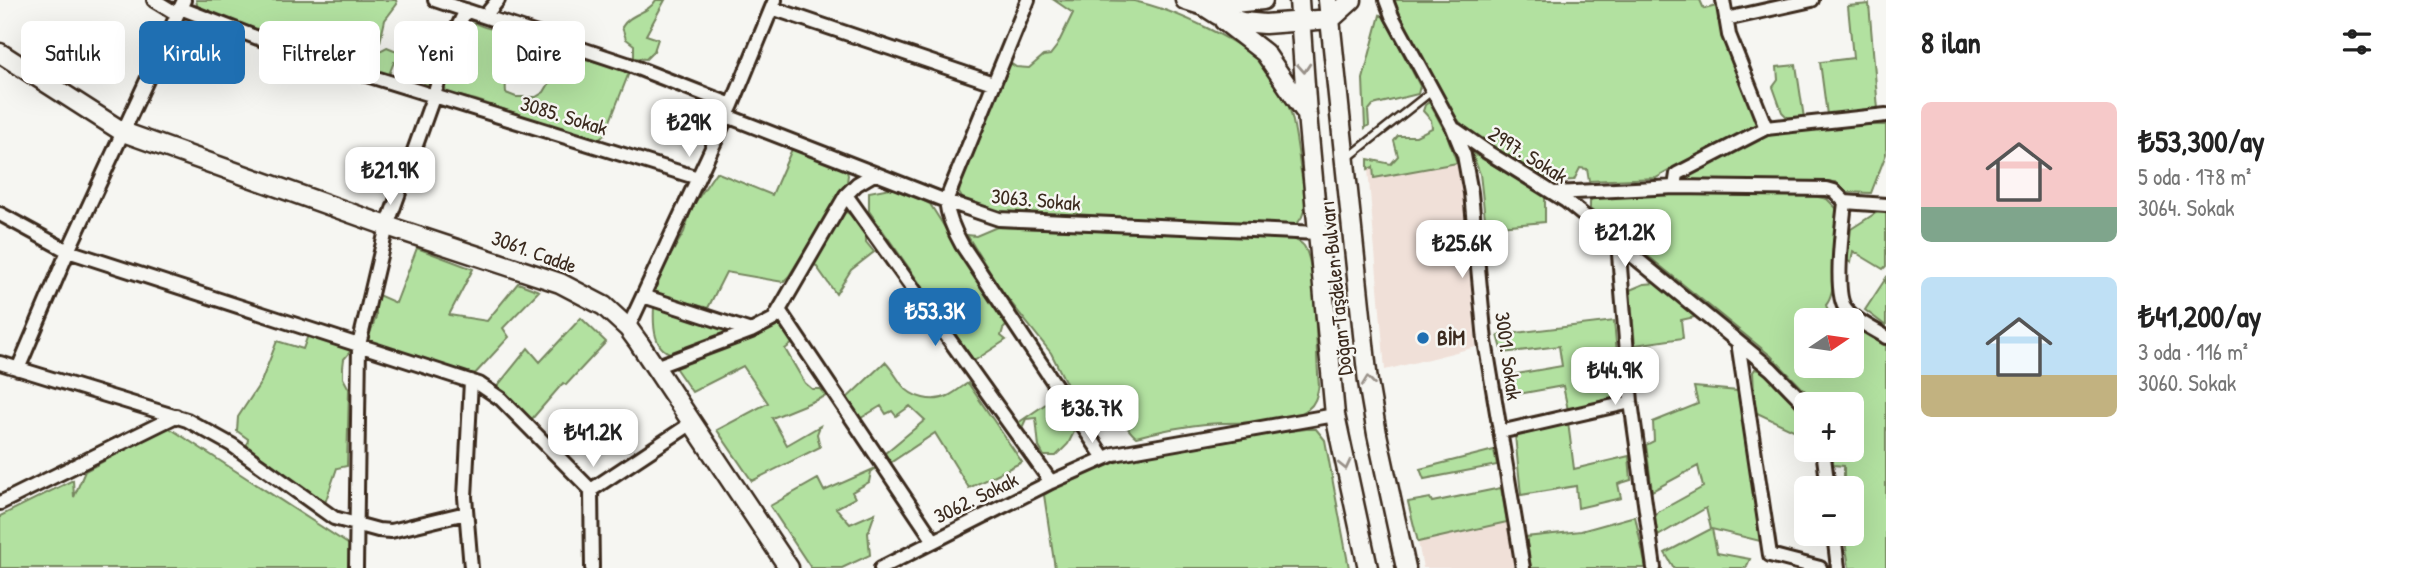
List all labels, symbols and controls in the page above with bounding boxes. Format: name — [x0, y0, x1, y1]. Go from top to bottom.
chip: Satılık — [21, 21, 125, 84]
chip: Kiralık — [139, 21, 245, 84]
chip: Filtreler — [259, 21, 380, 84]
chip: Yeni — [394, 21, 478, 84]
chip: Daire — [492, 21, 585, 84]
text: 8 ilan — [1921, 22, 1981, 62]
icon: filters — [2338, 23, 2376, 61]
one-way arrow — [1296, 63, 1311, 74]
street label: 3085. Sokak — [517, 89, 612, 143]
pin: ₺29K — [648, 100, 730, 159]
text: ₺29K — [667, 106, 711, 137]
street label: 2997. Sokak — [1483, 119, 1574, 191]
text: ₺53,300/ay — [2138, 121, 2265, 161]
icon: home — [1977, 130, 2061, 214]
pin: ₺21.9K — [333, 148, 447, 207]
text: ₺21.9K — [361, 154, 419, 185]
text: 5 oda · 178 m² — [2138, 161, 2251, 192]
street label: 3063. Sokak — [990, 181, 1082, 218]
text: 3064. Sokak — [2138, 192, 2235, 223]
street label: Doğan Taşdelen Bulvarı — [1312, 199, 1359, 377]
pin: ₺21.2K — [1568, 210, 1682, 269]
text: ₺21.2K — [1595, 216, 1655, 247]
pin: ₺25.6K — [1405, 220, 1519, 280]
street label: 3061. Cadde — [488, 223, 581, 280]
text: ₺25.6K — [1432, 227, 1492, 258]
pin: ₺53.3K — [878, 288, 992, 348]
text: ₺53.3K — [905, 295, 965, 326]
text: ₺41,200/ay — [2138, 296, 2261, 336]
icon: home — [1977, 305, 2061, 389]
north arrow — [1794, 308, 1864, 378]
map controls — [1794, 308, 1864, 546]
street label: 3001. Sokak — [1488, 310, 1529, 402]
place label: BİM — [1437, 323, 1465, 352]
marker: BİM — [1415, 330, 1431, 346]
text: 3 oda · 116 m² — [2138, 336, 2248, 367]
pin: ₺44.9K — [1558, 348, 1672, 407]
text: ₺44.9K — [1587, 354, 1643, 385]
text: 3060. Sokak — [2138, 367, 2236, 398]
one-way arrow — [1361, 375, 1376, 387]
pin: ₺36.7K — [1035, 386, 1149, 445]
text: ₺36.7K — [1062, 392, 1122, 423]
button: + — [1794, 392, 1864, 462]
pin: ₺41.2K — [536, 410, 650, 469]
text: ₺41.2K — [564, 416, 622, 447]
one-way arrow — [1337, 459, 1351, 471]
street label: 3062. Sokak — [929, 465, 1023, 530]
button: − — [1794, 476, 1864, 546]

